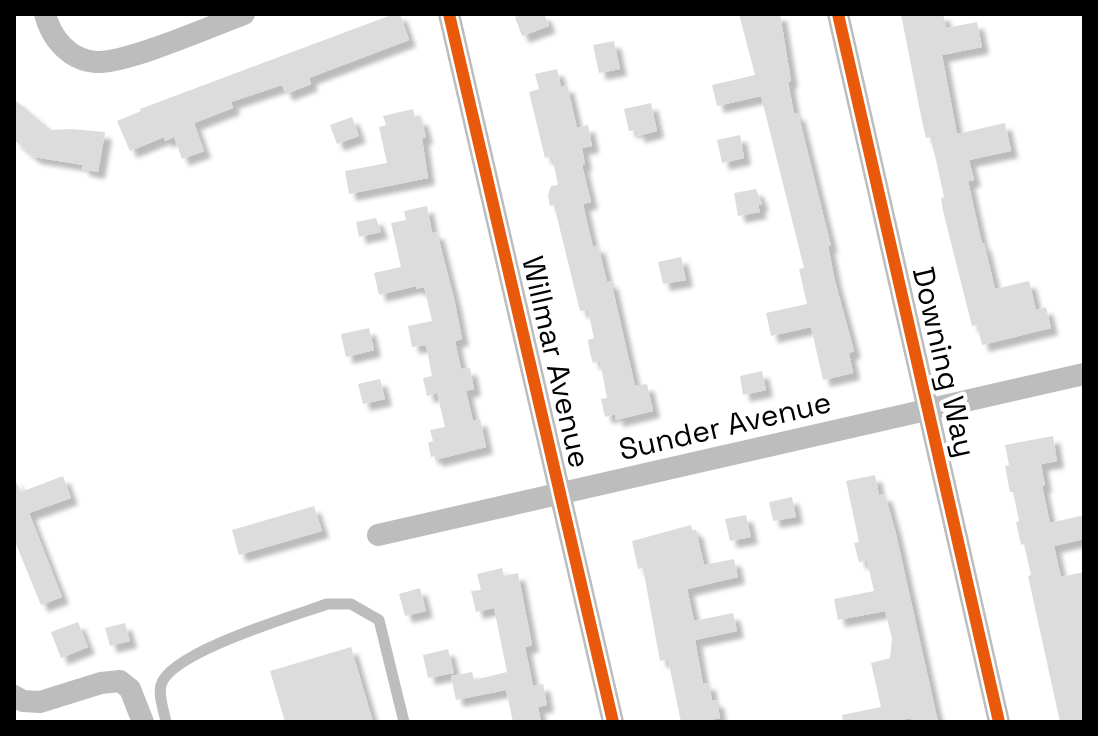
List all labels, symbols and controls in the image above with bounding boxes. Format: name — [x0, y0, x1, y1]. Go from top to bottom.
street label: Willmar Avenue — [513, 252, 600, 471]
street label: Downing Way — [904, 263, 985, 461]
street label: Sunder Avenue — [615, 382, 835, 469]

